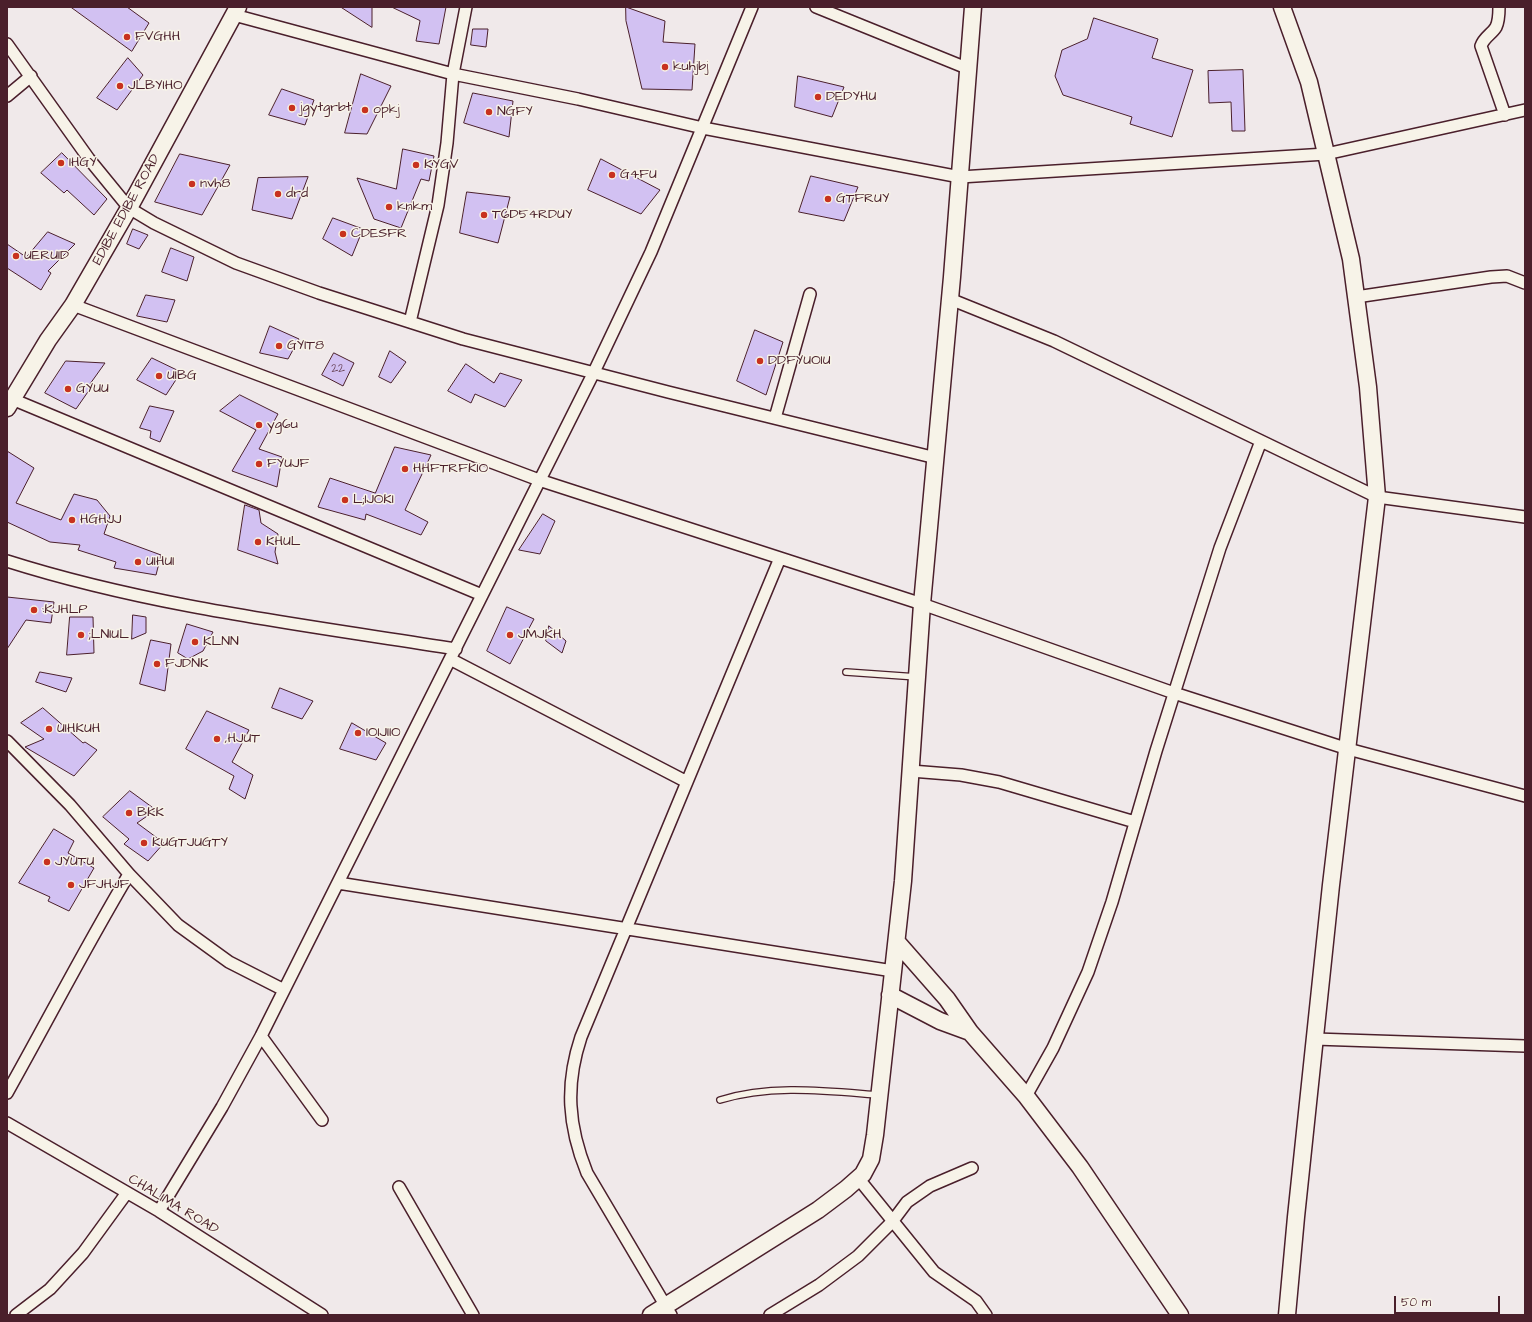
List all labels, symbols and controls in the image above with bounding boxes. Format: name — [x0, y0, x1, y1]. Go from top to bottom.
place label: FVGHH — [135, 29, 180, 45]
marker: FVGHH — [122, 32, 132, 42]
place label: kuhjbj — [673, 59, 708, 75]
marker: kuhjbj — [660, 62, 670, 72]
place label: JLBYIHO — [128, 78, 183, 94]
marker: JLBYIHO — [115, 81, 125, 91]
place label: DEDYHU — [826, 89, 876, 105]
marker: DEDYHU — [813, 92, 823, 102]
place label: jgytgrbt — [300, 100, 352, 116]
place label: opkj — [373, 102, 400, 118]
marker: jgytgrbt — [287, 103, 297, 113]
place label: NGFY — [497, 104, 533, 120]
marker: opkj — [360, 105, 370, 115]
marker: NGFY — [484, 107, 494, 117]
street label: EDIBE EDIBE ROAD — [90, 152, 164, 268]
place label: IHGY — [69, 155, 97, 171]
place label: KYGV — [424, 157, 458, 173]
marker: IHGY — [56, 158, 66, 168]
marker: KYGV — [411, 160, 421, 170]
place label: G4FU — [620, 167, 657, 183]
marker: G4FU — [607, 170, 617, 180]
place label: nvh8 — [200, 176, 230, 192]
marker: nvh8 — [187, 179, 197, 189]
place label: drd — [286, 186, 308, 202]
marker: drd — [273, 189, 283, 199]
place label: GTFRUY — [836, 191, 889, 207]
marker: GTFRUY — [823, 194, 833, 204]
place label: knkm — [397, 199, 432, 215]
marker: knkm — [384, 202, 394, 212]
place label: T6D54RDUY — [492, 207, 572, 223]
marker: T6D54RDUY — [479, 210, 489, 220]
place label: CDESFR — [351, 226, 407, 242]
marker: CDESFR — [338, 229, 348, 239]
place label: UERUID — [24, 248, 69, 264]
marker: UERUID — [11, 251, 21, 261]
place label: GYIT8 — [287, 338, 324, 354]
marker: GYIT8 — [274, 341, 284, 351]
place label: DDFYUOIU — [768, 353, 831, 369]
marker: DDFYUOIU — [755, 356, 765, 366]
house number: 22 — [331, 362, 345, 376]
place label: UIBG — [167, 368, 197, 384]
marker: UIBG — [154, 371, 164, 381]
place label: GYUU — [76, 381, 109, 397]
marker: GYUU — [63, 384, 73, 394]
place label: yg6u — [267, 417, 298, 433]
marker: yg6u — [254, 420, 264, 430]
place label: FYUJF — [267, 456, 309, 472]
marker: FYUJF — [254, 459, 264, 469]
place label: HHFTRFKIO — [413, 461, 488, 477]
marker: HHFTRFKIO — [400, 464, 410, 474]
place label: L;IJOKI — [353, 492, 394, 508]
marker: L;IJOKI — [340, 495, 350, 505]
place label: HGHJJ — [80, 512, 121, 528]
marker: HGHJJ — [67, 515, 77, 525]
place label: KHUL — [266, 534, 301, 550]
marker: KHUL — [253, 537, 263, 547]
place label: UIHUI — [146, 554, 174, 570]
marker: UIHUI — [133, 557, 143, 567]
place label: :KJHLP — [42, 602, 87, 618]
marker: :KJHLP — [29, 605, 39, 615]
place label: ;LNIUL — [89, 627, 129, 643]
place label: JMJKH — [518, 627, 561, 643]
marker: ;LNIUL — [76, 630, 86, 640]
marker: JMJKH — [505, 630, 515, 640]
place label: KLNN — [203, 634, 239, 650]
marker: KLNN — [190, 637, 200, 647]
place label: FJDNK — [165, 656, 208, 672]
marker: FJDNK — [152, 659, 162, 669]
place label: UIHKUH — [57, 721, 100, 737]
marker: UIHKUH — [44, 724, 54, 734]
place label: IOIJIIO — [366, 725, 401, 741]
marker: IOIJIIO — [353, 728, 363, 738]
place label: ,HJUT — [225, 731, 260, 747]
marker: ,HJUT — [212, 734, 222, 744]
place label: BKK — [137, 805, 164, 821]
marker: BKK — [124, 808, 134, 818]
place label: KUGTJUGTY — [152, 835, 228, 851]
marker: KUGTJUGTY — [139, 838, 149, 848]
place label: JYUTU — [55, 854, 94, 870]
marker: JYUTU — [42, 857, 52, 867]
place label: JFJHJF — [79, 877, 129, 893]
marker: JFJHJF — [66, 880, 76, 890]
street label: CHALIMA ROAD — [125, 1171, 221, 1239]
scale bar — [1396, 1288, 1502, 1314]
text: 50 m — [1401, 1294, 1431, 1311]

